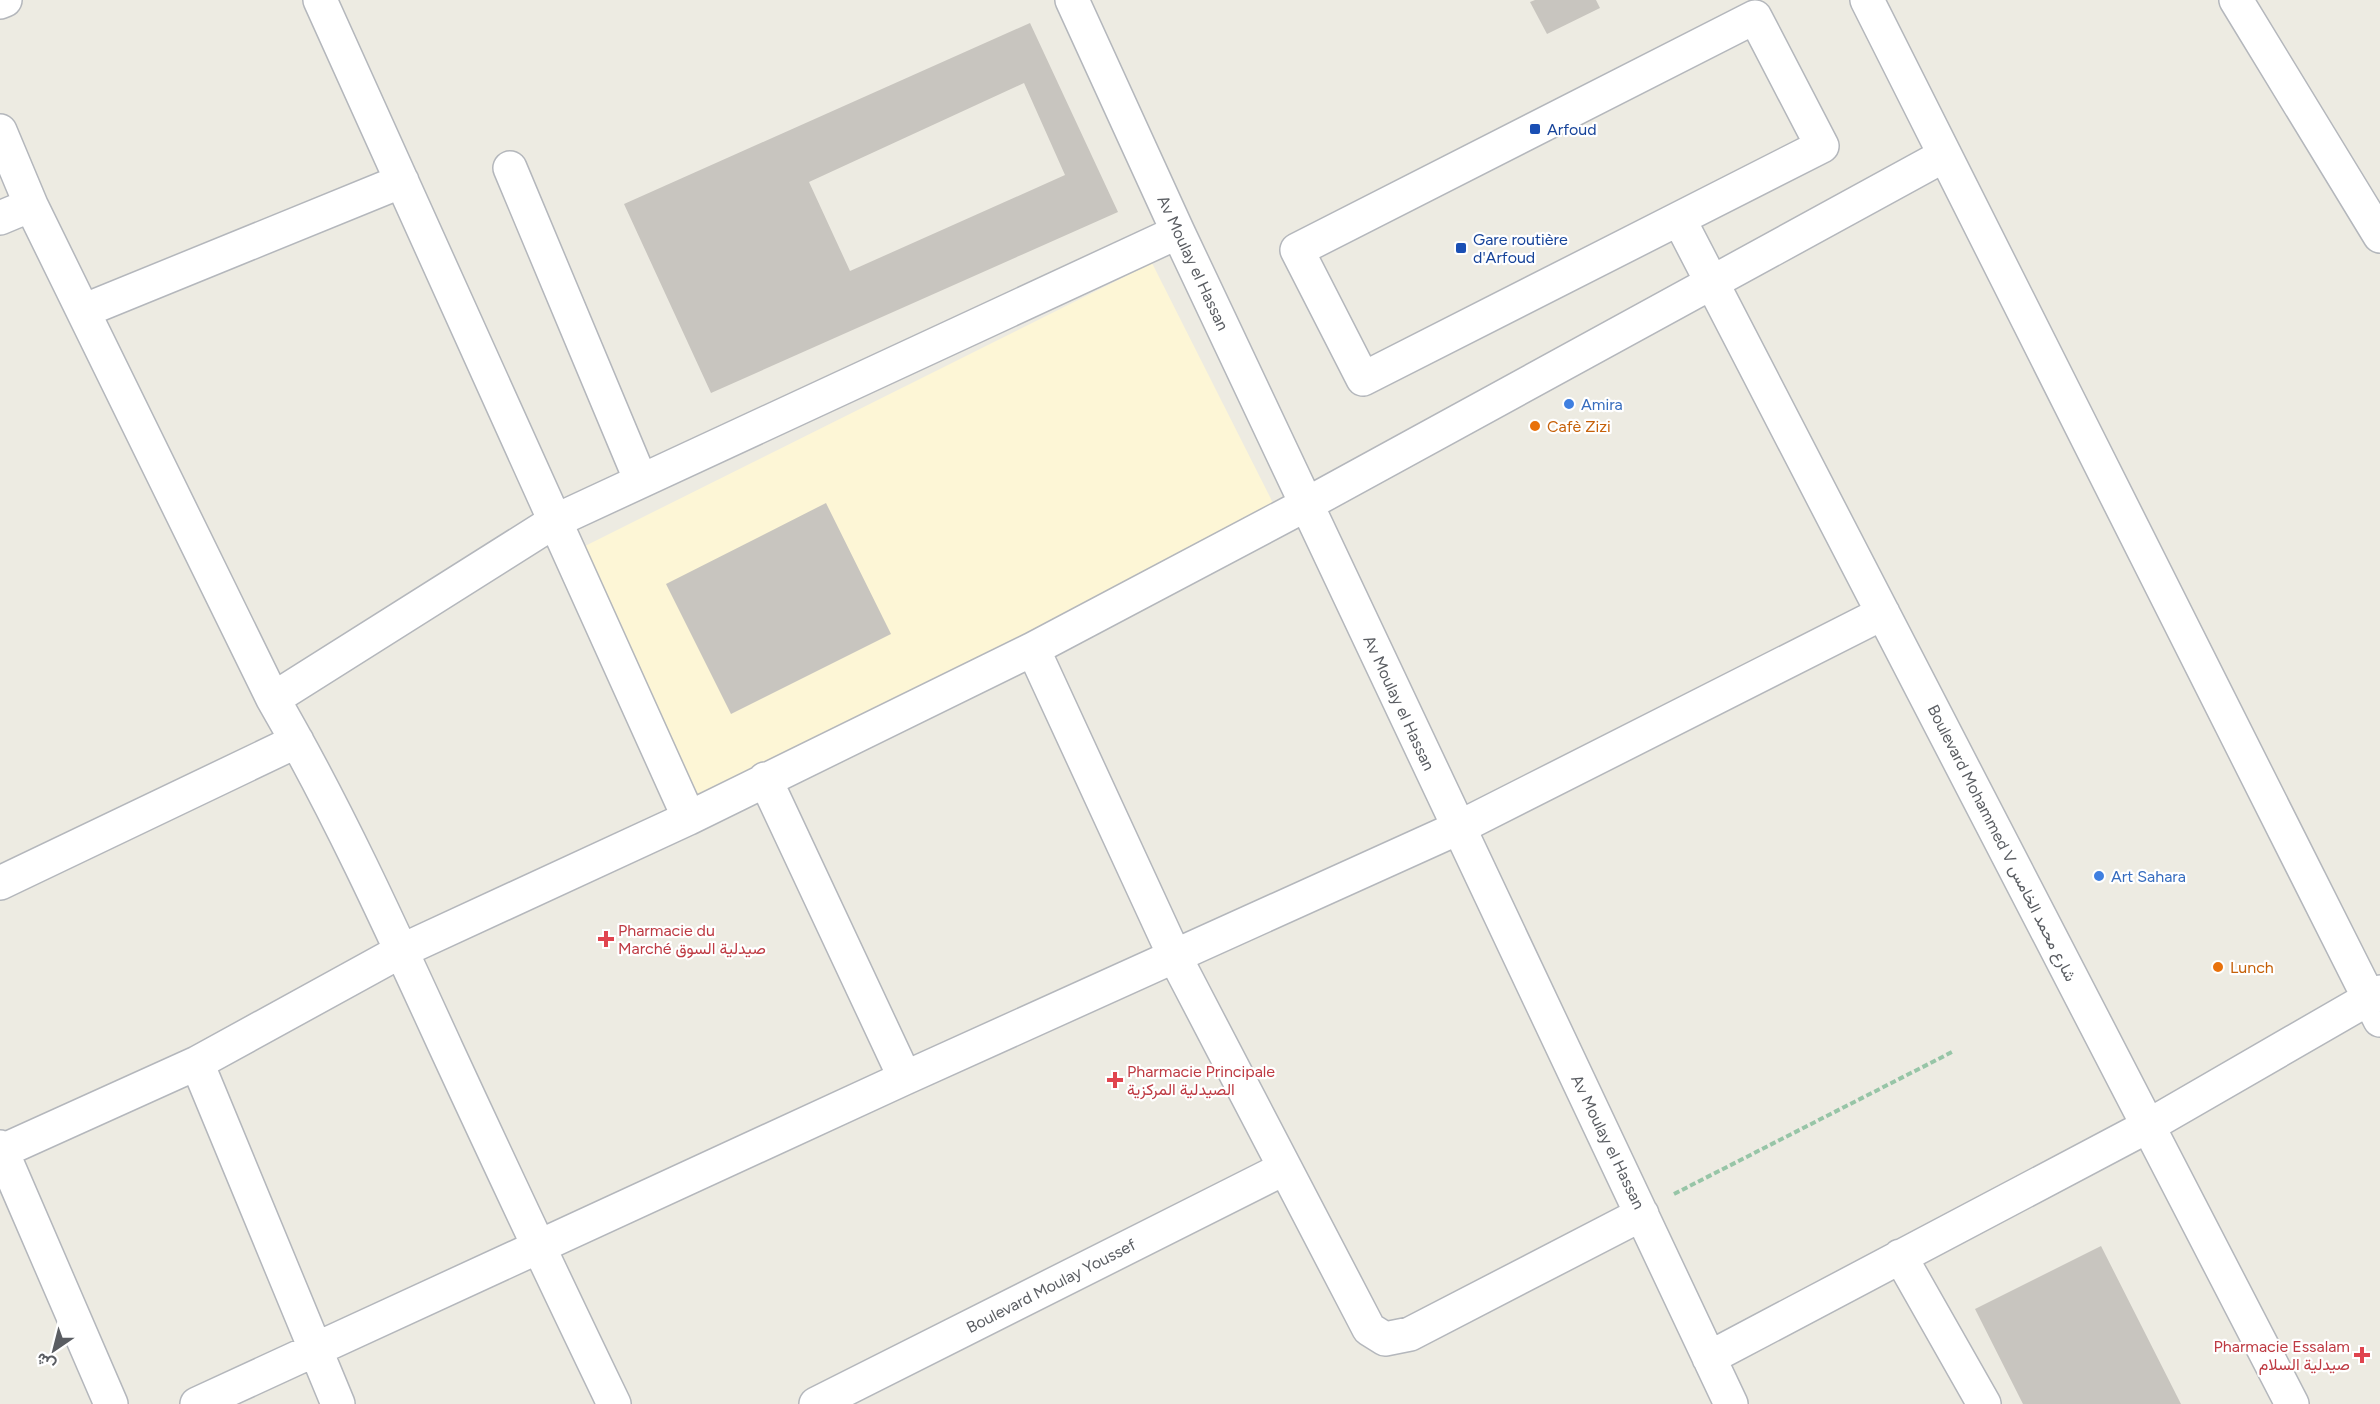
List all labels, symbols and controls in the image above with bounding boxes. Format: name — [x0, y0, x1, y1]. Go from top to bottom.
place label: Arfoud — [1547, 120, 1597, 139]
marker: Arfoud — [1528, 122, 1542, 136]
street label: Av Moulay el Hassan — [1153, 192, 1233, 334]
place label: Gare routière d'Arfoud — [1473, 230, 1568, 267]
marker: Gare routière d'Arfoud — [1454, 241, 1468, 255]
place label: Amira — [1581, 395, 1623, 414]
marker: Amira — [1562, 397, 1576, 411]
place label: Cafè Zizi — [1547, 417, 1611, 436]
marker: Cafè Zizi — [1528, 419, 1542, 433]
street label: Av Moulay el Hassan — [1359, 632, 1439, 774]
street label: Boulevard Mohammed V شارع محمد الخامس — [1922, 701, 2080, 986]
place label: Art Sahara — [2111, 867, 2186, 886]
marker: Art Sahara — [2092, 869, 2106, 883]
place label: Pharmacie du Marché صيدلية السوق — [618, 921, 766, 959]
marker: Pharmacie du Marché صيدلية السوق — [599, 932, 613, 946]
place label: Lunch — [2230, 958, 2274, 977]
marker: Lunch — [2211, 960, 2225, 974]
place label: Pharmacie Principale الصيدلية المركزية — [1127, 1062, 1275, 1100]
street label: Av Moulay el Hassan — [1567, 1072, 1649, 1212]
marker: Pharmacie Principale الصيدلية المركزية — [1108, 1073, 1122, 1087]
street label: Boulevard Moulay Youssef — [963, 1235, 1139, 1337]
north arrow — [24, 1320, 84, 1380]
place label: Pharmacie Essalam صيدلية السلام — [2214, 1337, 2350, 1375]
marker: Pharmacie Essalam صيدلية السلام — [2355, 1348, 2369, 1362]
text: ش — [32, 1349, 59, 1375]

